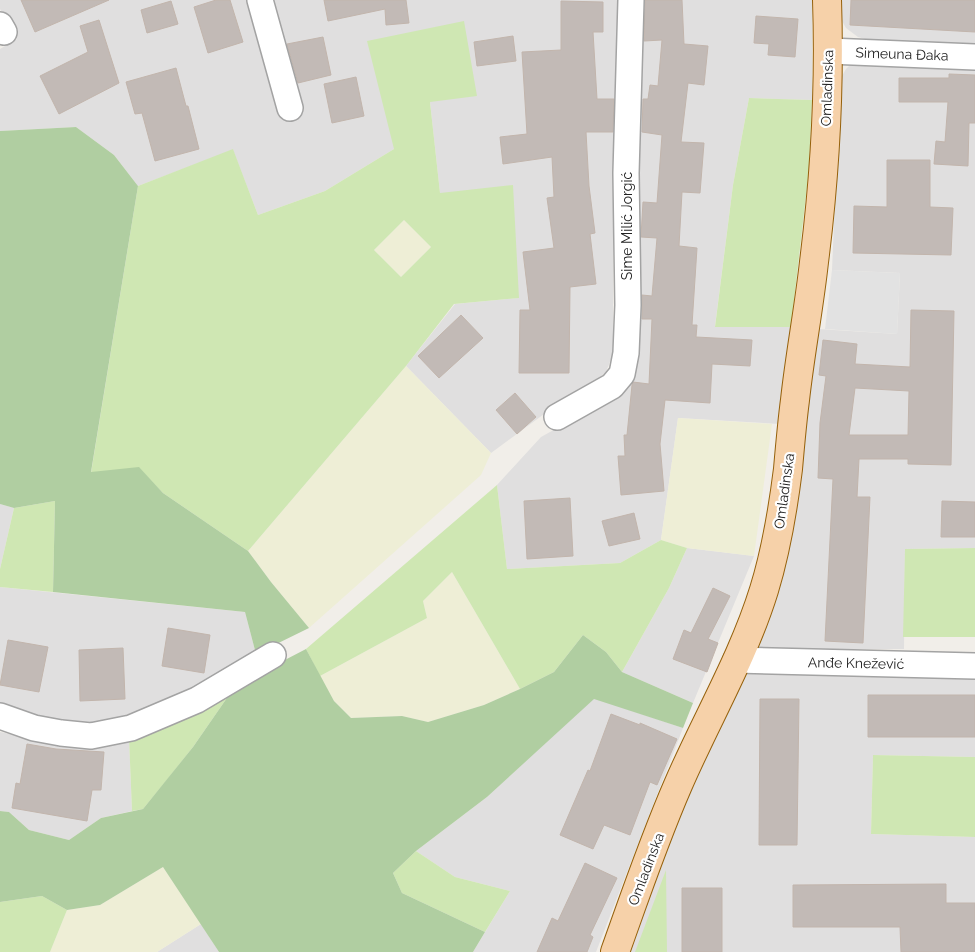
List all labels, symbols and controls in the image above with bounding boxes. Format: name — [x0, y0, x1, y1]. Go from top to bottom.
street label: Simeuna Đaka — [855, 44, 949, 64]
street label: Omladinska — [818, 50, 836, 126]
street label: Sime Milić Jorgić — [619, 172, 635, 280]
street label: Omladinska — [771, 452, 797, 530]
street label: Anđe Knežević — [808, 654, 905, 672]
street label: Omladinska — [625, 830, 667, 908]

